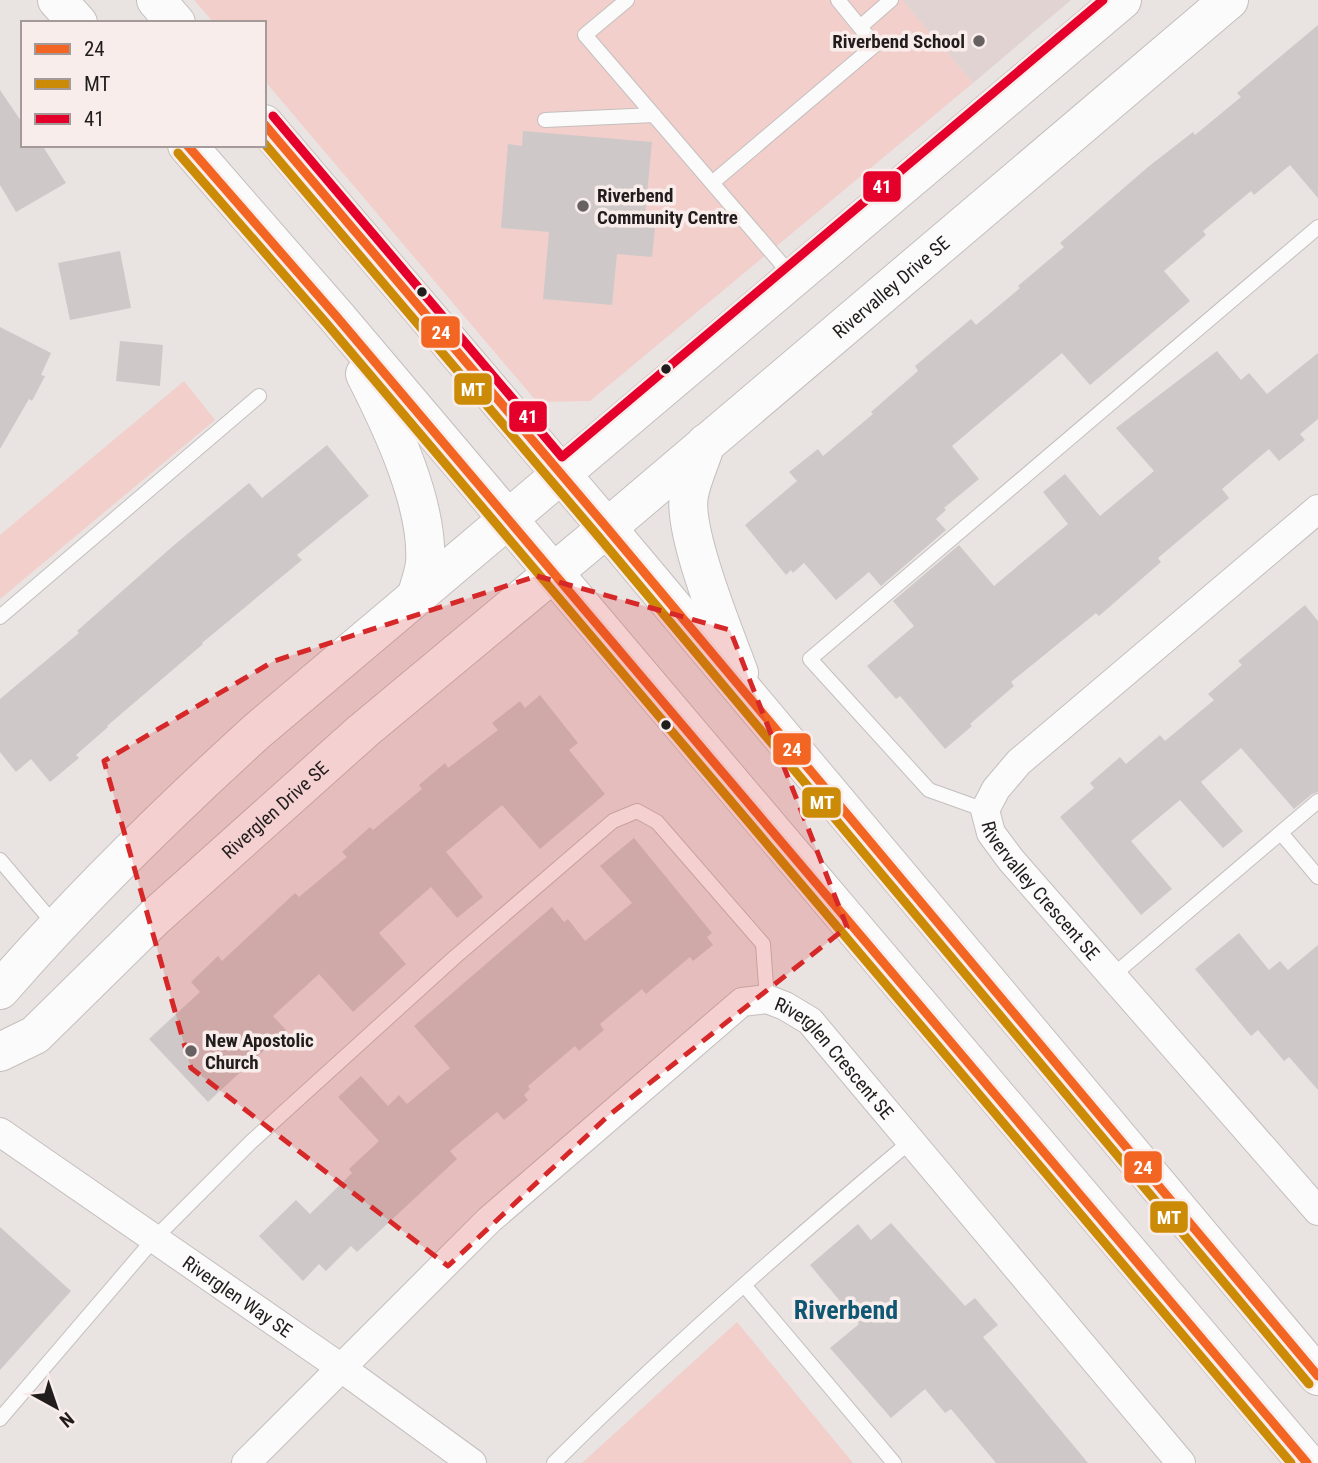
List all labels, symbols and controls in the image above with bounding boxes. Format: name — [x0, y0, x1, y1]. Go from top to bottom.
legend — [21, 21, 266, 147]
place label: Riverbend School — [832, 30, 965, 53]
marker: Riverbend School — [971, 33, 987, 49]
text: 24 — [84, 37, 105, 61]
text: MT — [84, 72, 111, 96]
text: 41 — [84, 107, 105, 131]
line badge: 41 — [862, 170, 902, 203]
text: 41 — [872, 175, 892, 198]
place label: Riverbend Community Centre — [597, 184, 738, 229]
marker: Riverbend Community Centre — [575, 198, 591, 214]
street label: Rivervalley Drive SE — [828, 231, 954, 343]
unlabelled marker — [415, 285, 429, 299]
line badge: 24 — [420, 315, 461, 349]
text: 24 — [431, 321, 451, 344]
unlabelled marker — [659, 362, 673, 376]
line badge: MT — [453, 372, 493, 406]
text: MT — [461, 378, 485, 401]
line badge: 41 — [508, 400, 548, 433]
text: 41 — [518, 405, 538, 428]
unlabelled marker — [659, 718, 673, 732]
line badge: 24 — [772, 732, 812, 766]
text: 24 — [782, 738, 802, 761]
street label: Riverglen Drive SE — [217, 756, 333, 863]
line badge: MT — [801, 786, 842, 819]
text: MT — [810, 791, 834, 814]
street label: Rivervalley Crescent SE — [977, 819, 1105, 965]
street label: Riverglen Crescent SE — [772, 992, 899, 1124]
place label: New Apostolic Church — [205, 1029, 314, 1074]
marker: New Apostolic Church — [183, 1043, 199, 1059]
line badge: 24 — [1123, 1150, 1163, 1184]
text: 24 — [1133, 1156, 1153, 1179]
line badge: MT — [1149, 1200, 1189, 1234]
text: MT — [1157, 1206, 1181, 1229]
street label: Riverglen Way SE — [179, 1250, 297, 1342]
district label: Riverbend — [794, 1295, 898, 1325]
north arrow — [21, 1372, 91, 1442]
text: N — [55, 1407, 78, 1432]

